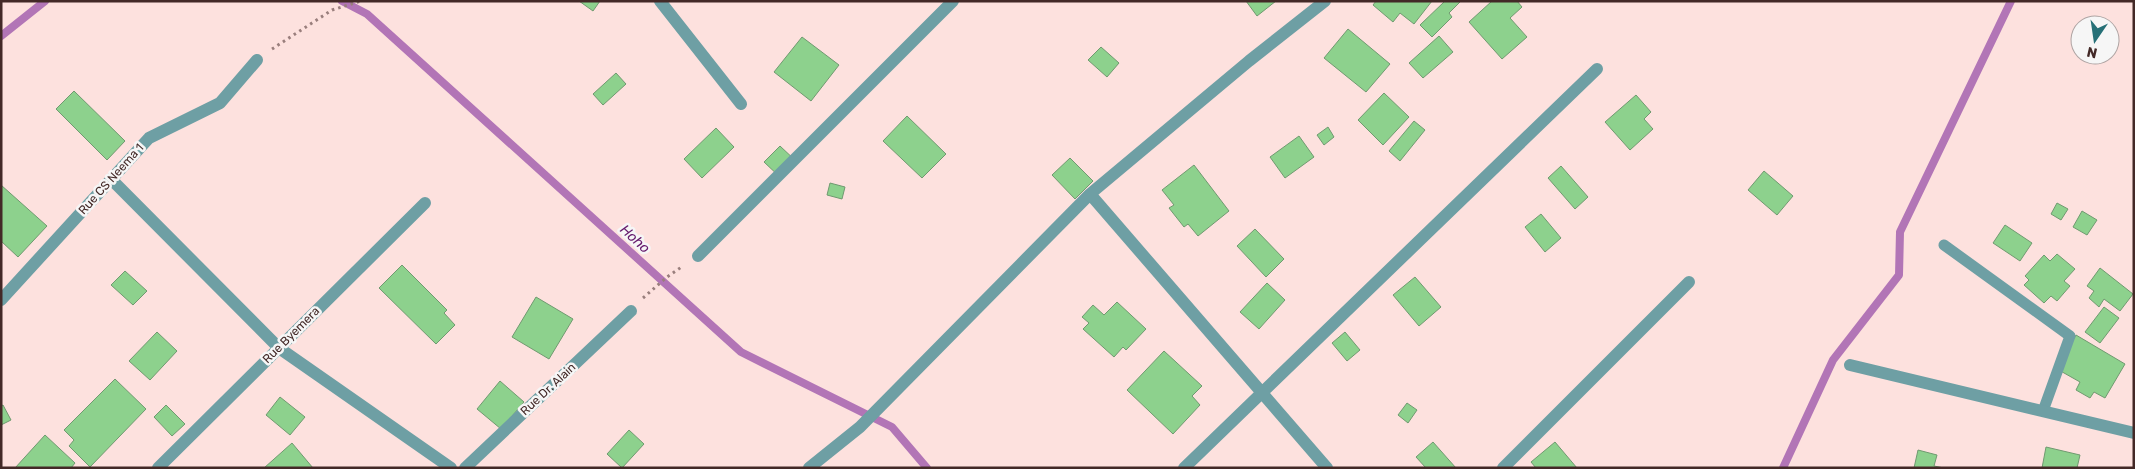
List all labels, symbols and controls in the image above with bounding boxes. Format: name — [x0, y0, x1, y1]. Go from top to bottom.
north arrow — [2070, 15, 2120, 65]
text: N — [2085, 43, 2099, 62]
street label: Rue CS Neema 1 — [76, 141, 146, 217]
water label: Hoho — [616, 221, 654, 257]
street label: Rue Byemera — [260, 304, 322, 366]
street label: Rue Dr. Alain — [518, 360, 578, 418]

